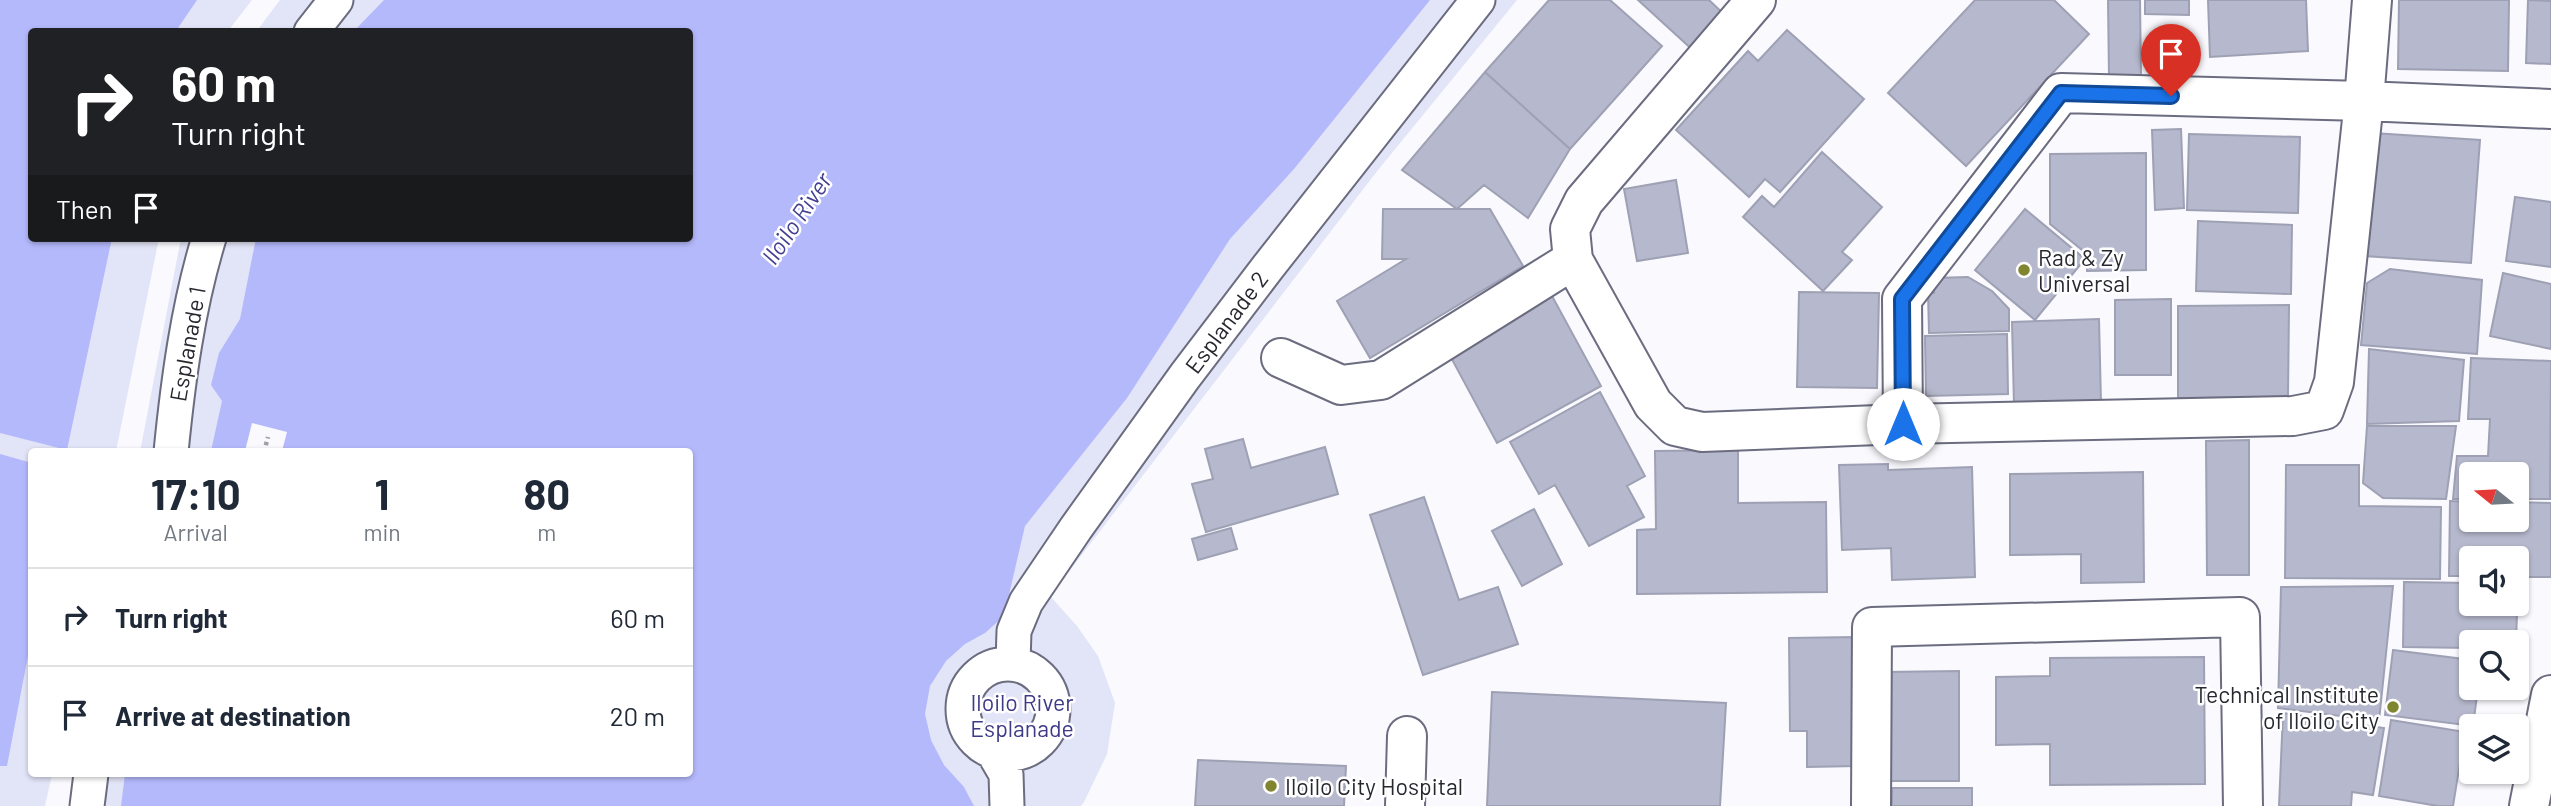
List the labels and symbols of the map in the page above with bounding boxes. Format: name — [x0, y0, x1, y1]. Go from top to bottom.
pin — [2141, 24, 2201, 96]
water label: Iloilo River — [755, 165, 838, 269]
place label: Rad & Zy Universal — [2038, 243, 2130, 297]
marker: Rad & Zy Universal — [2016, 262, 2032, 278]
street label: Esplanade 2 — [1179, 265, 1273, 379]
street label: Esplanade 1 — [163, 284, 211, 404]
position arrow — [1866, 387, 1940, 461]
north arrow — [2459, 462, 2529, 532]
place label: Technical Institute of Iloilo City — [2194, 680, 2379, 734]
park label: Iloilo River Esplanade — [970, 688, 1074, 742]
marker: Technical Institute of Iloilo City — [2385, 699, 2401, 715]
place label: Iloilo City Hospital — [1285, 772, 1463, 800]
marker: Iloilo City Hospital — [1263, 778, 1279, 794]

